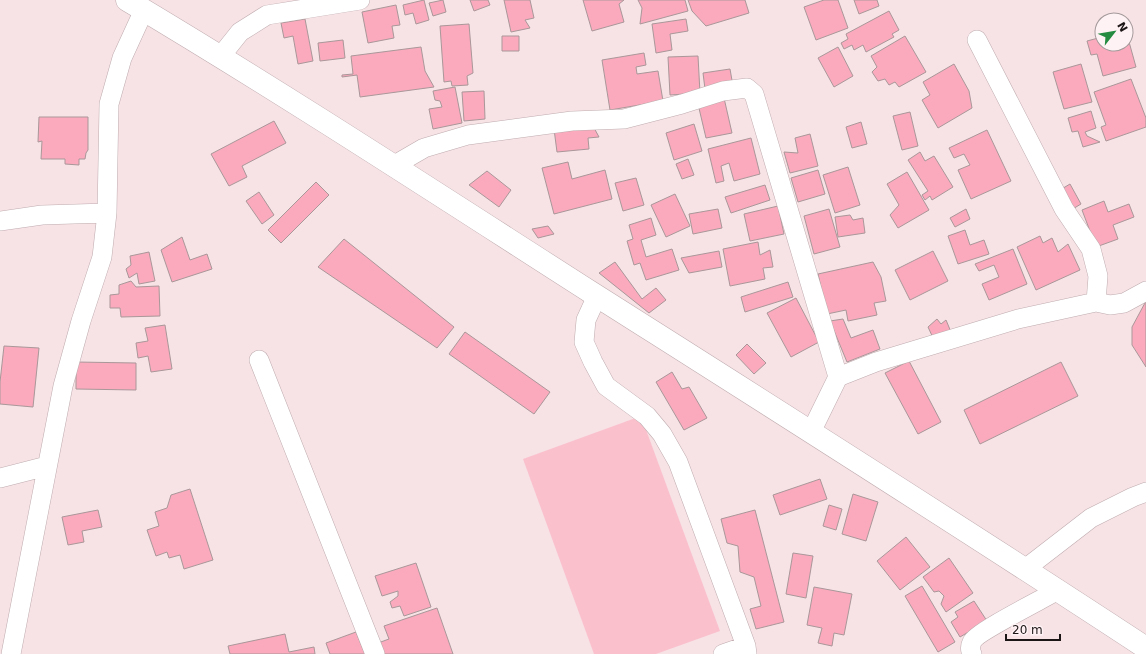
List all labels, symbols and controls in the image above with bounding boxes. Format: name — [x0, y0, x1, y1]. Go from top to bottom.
north arrow — [1094, 12, 1134, 52]
text: N — [1114, 20, 1130, 34]
scale bar — [1006, 616, 1060, 642]
text: 20 m — [1012, 623, 1043, 637]

